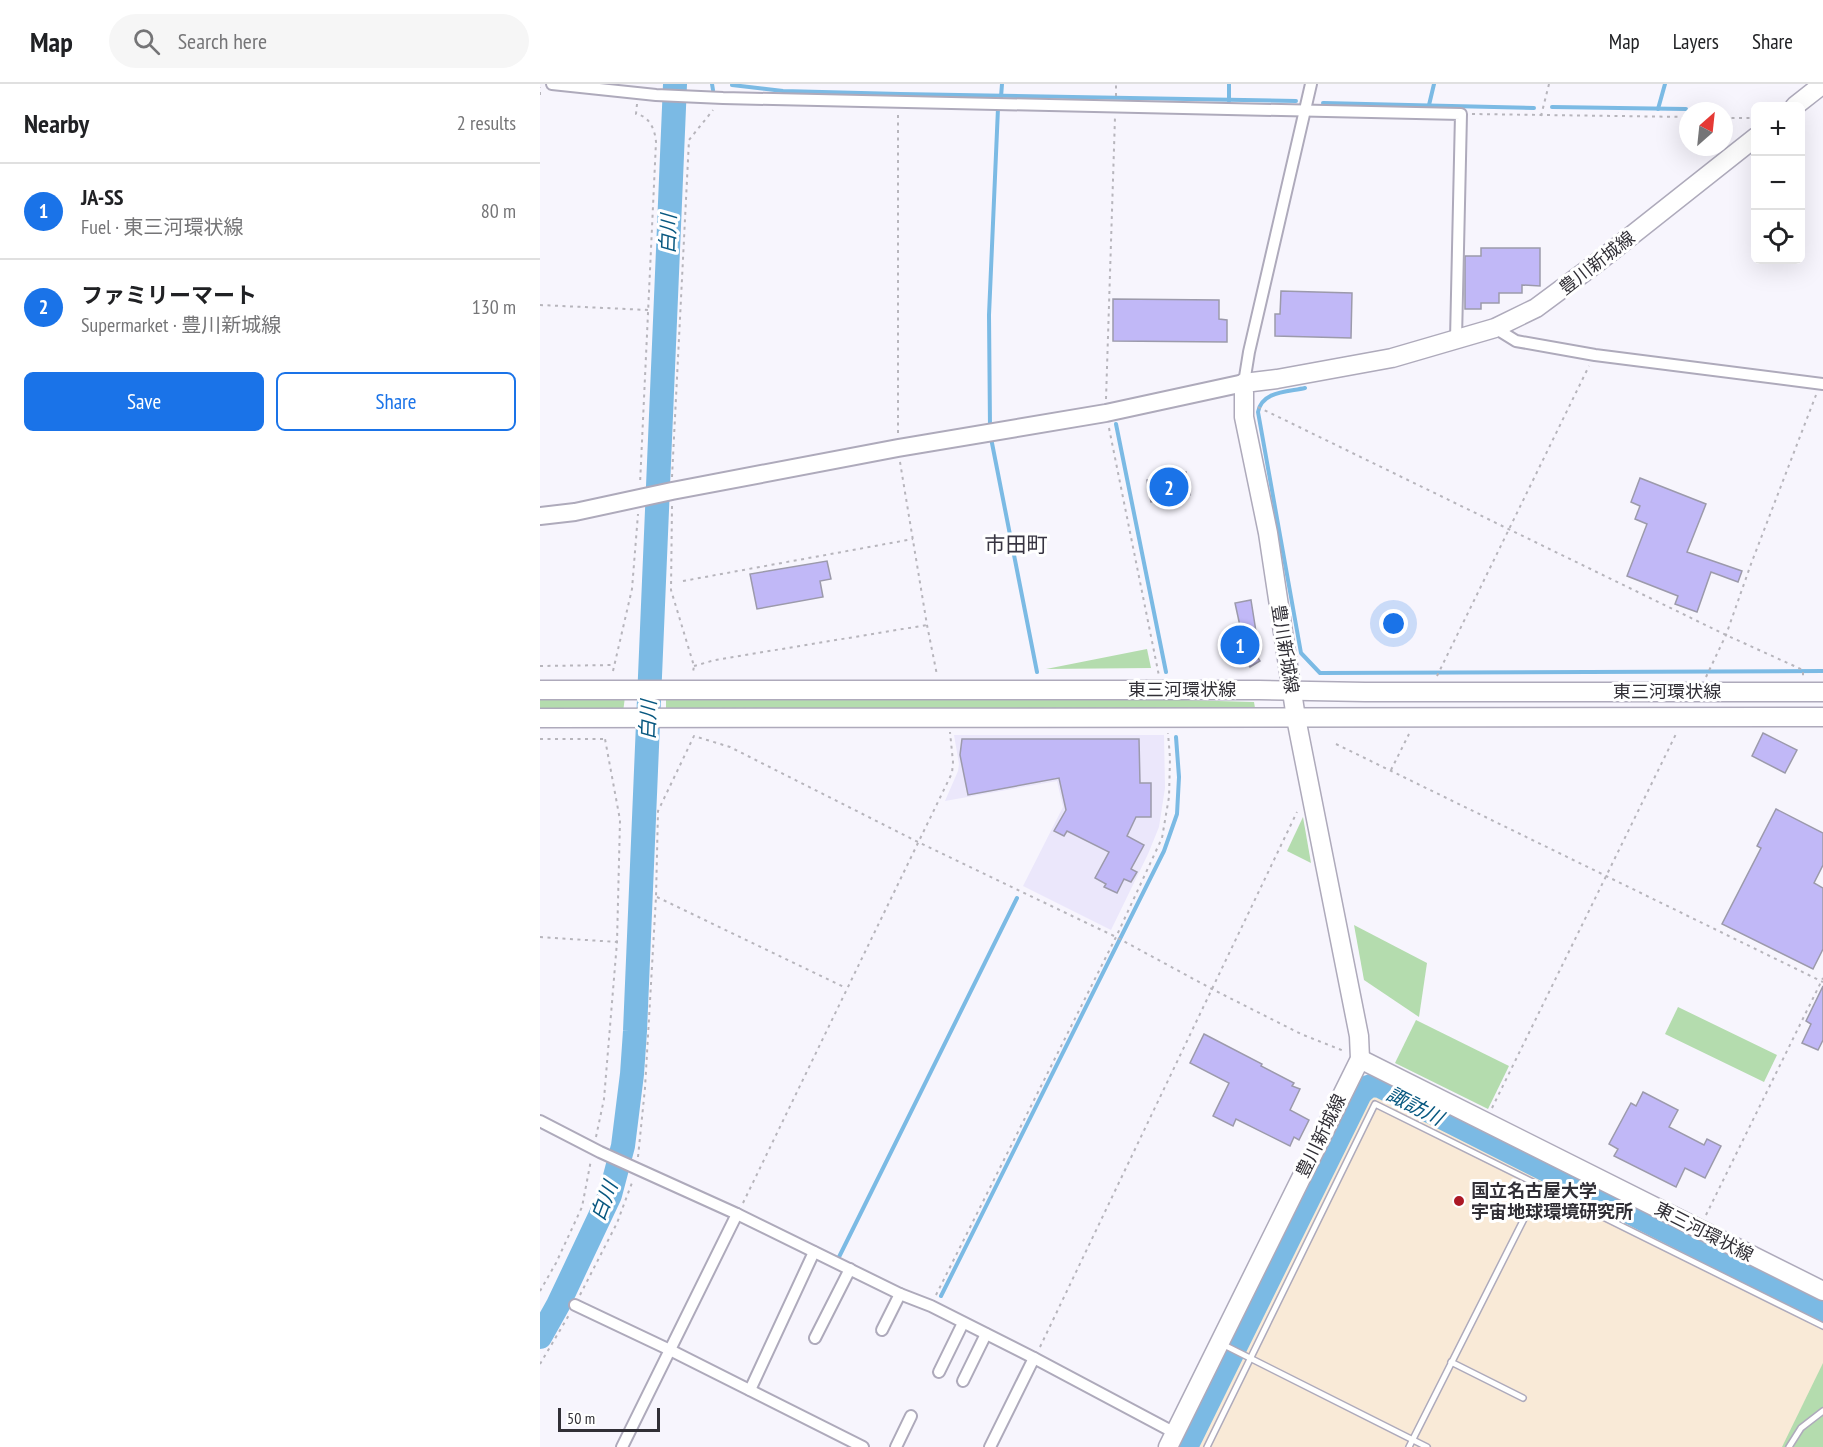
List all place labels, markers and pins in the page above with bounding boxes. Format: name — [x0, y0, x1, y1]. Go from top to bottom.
pin: 2 — [1150, 464, 1188, 510]
pin: 1 — [1220, 622, 1260, 668]
place label: 国立名古屋大学 宇宙地球環境研究所 — [1471, 1179, 1633, 1223]
marker: 国立名古屋大学 宇宙地球環境研究所 — [1452, 1194, 1466, 1208]

